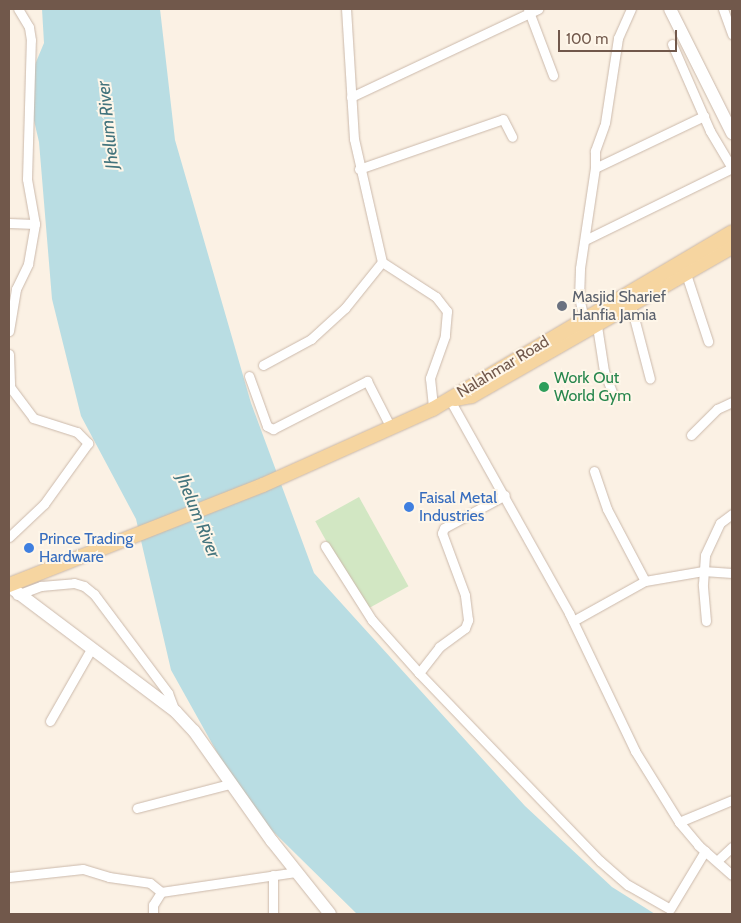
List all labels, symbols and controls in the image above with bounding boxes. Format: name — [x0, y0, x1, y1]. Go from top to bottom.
scale bar — [561, 20, 680, 52]
text: 100 m — [566, 30, 608, 48]
water label: Jhelum River — [93, 80, 123, 170]
place label: Masjid Sharief Hanfia Jamia — [572, 287, 666, 325]
marker: Masjid Sharief Hanfia Jamia — [556, 300, 568, 312]
street label: Nalahmar Road — [453, 332, 553, 402]
place label: Work Out World Gym — [554, 368, 631, 406]
marker: Work Out World Gym — [538, 381, 550, 393]
water label: Jhelum River — [171, 471, 225, 561]
place label: Faisal Metal Industries — [419, 488, 497, 526]
marker: Faisal Metal Industries — [403, 501, 415, 513]
place label: Prince Trading Hardware — [39, 529, 133, 567]
marker: Prince Trading Hardware — [23, 542, 35, 554]

